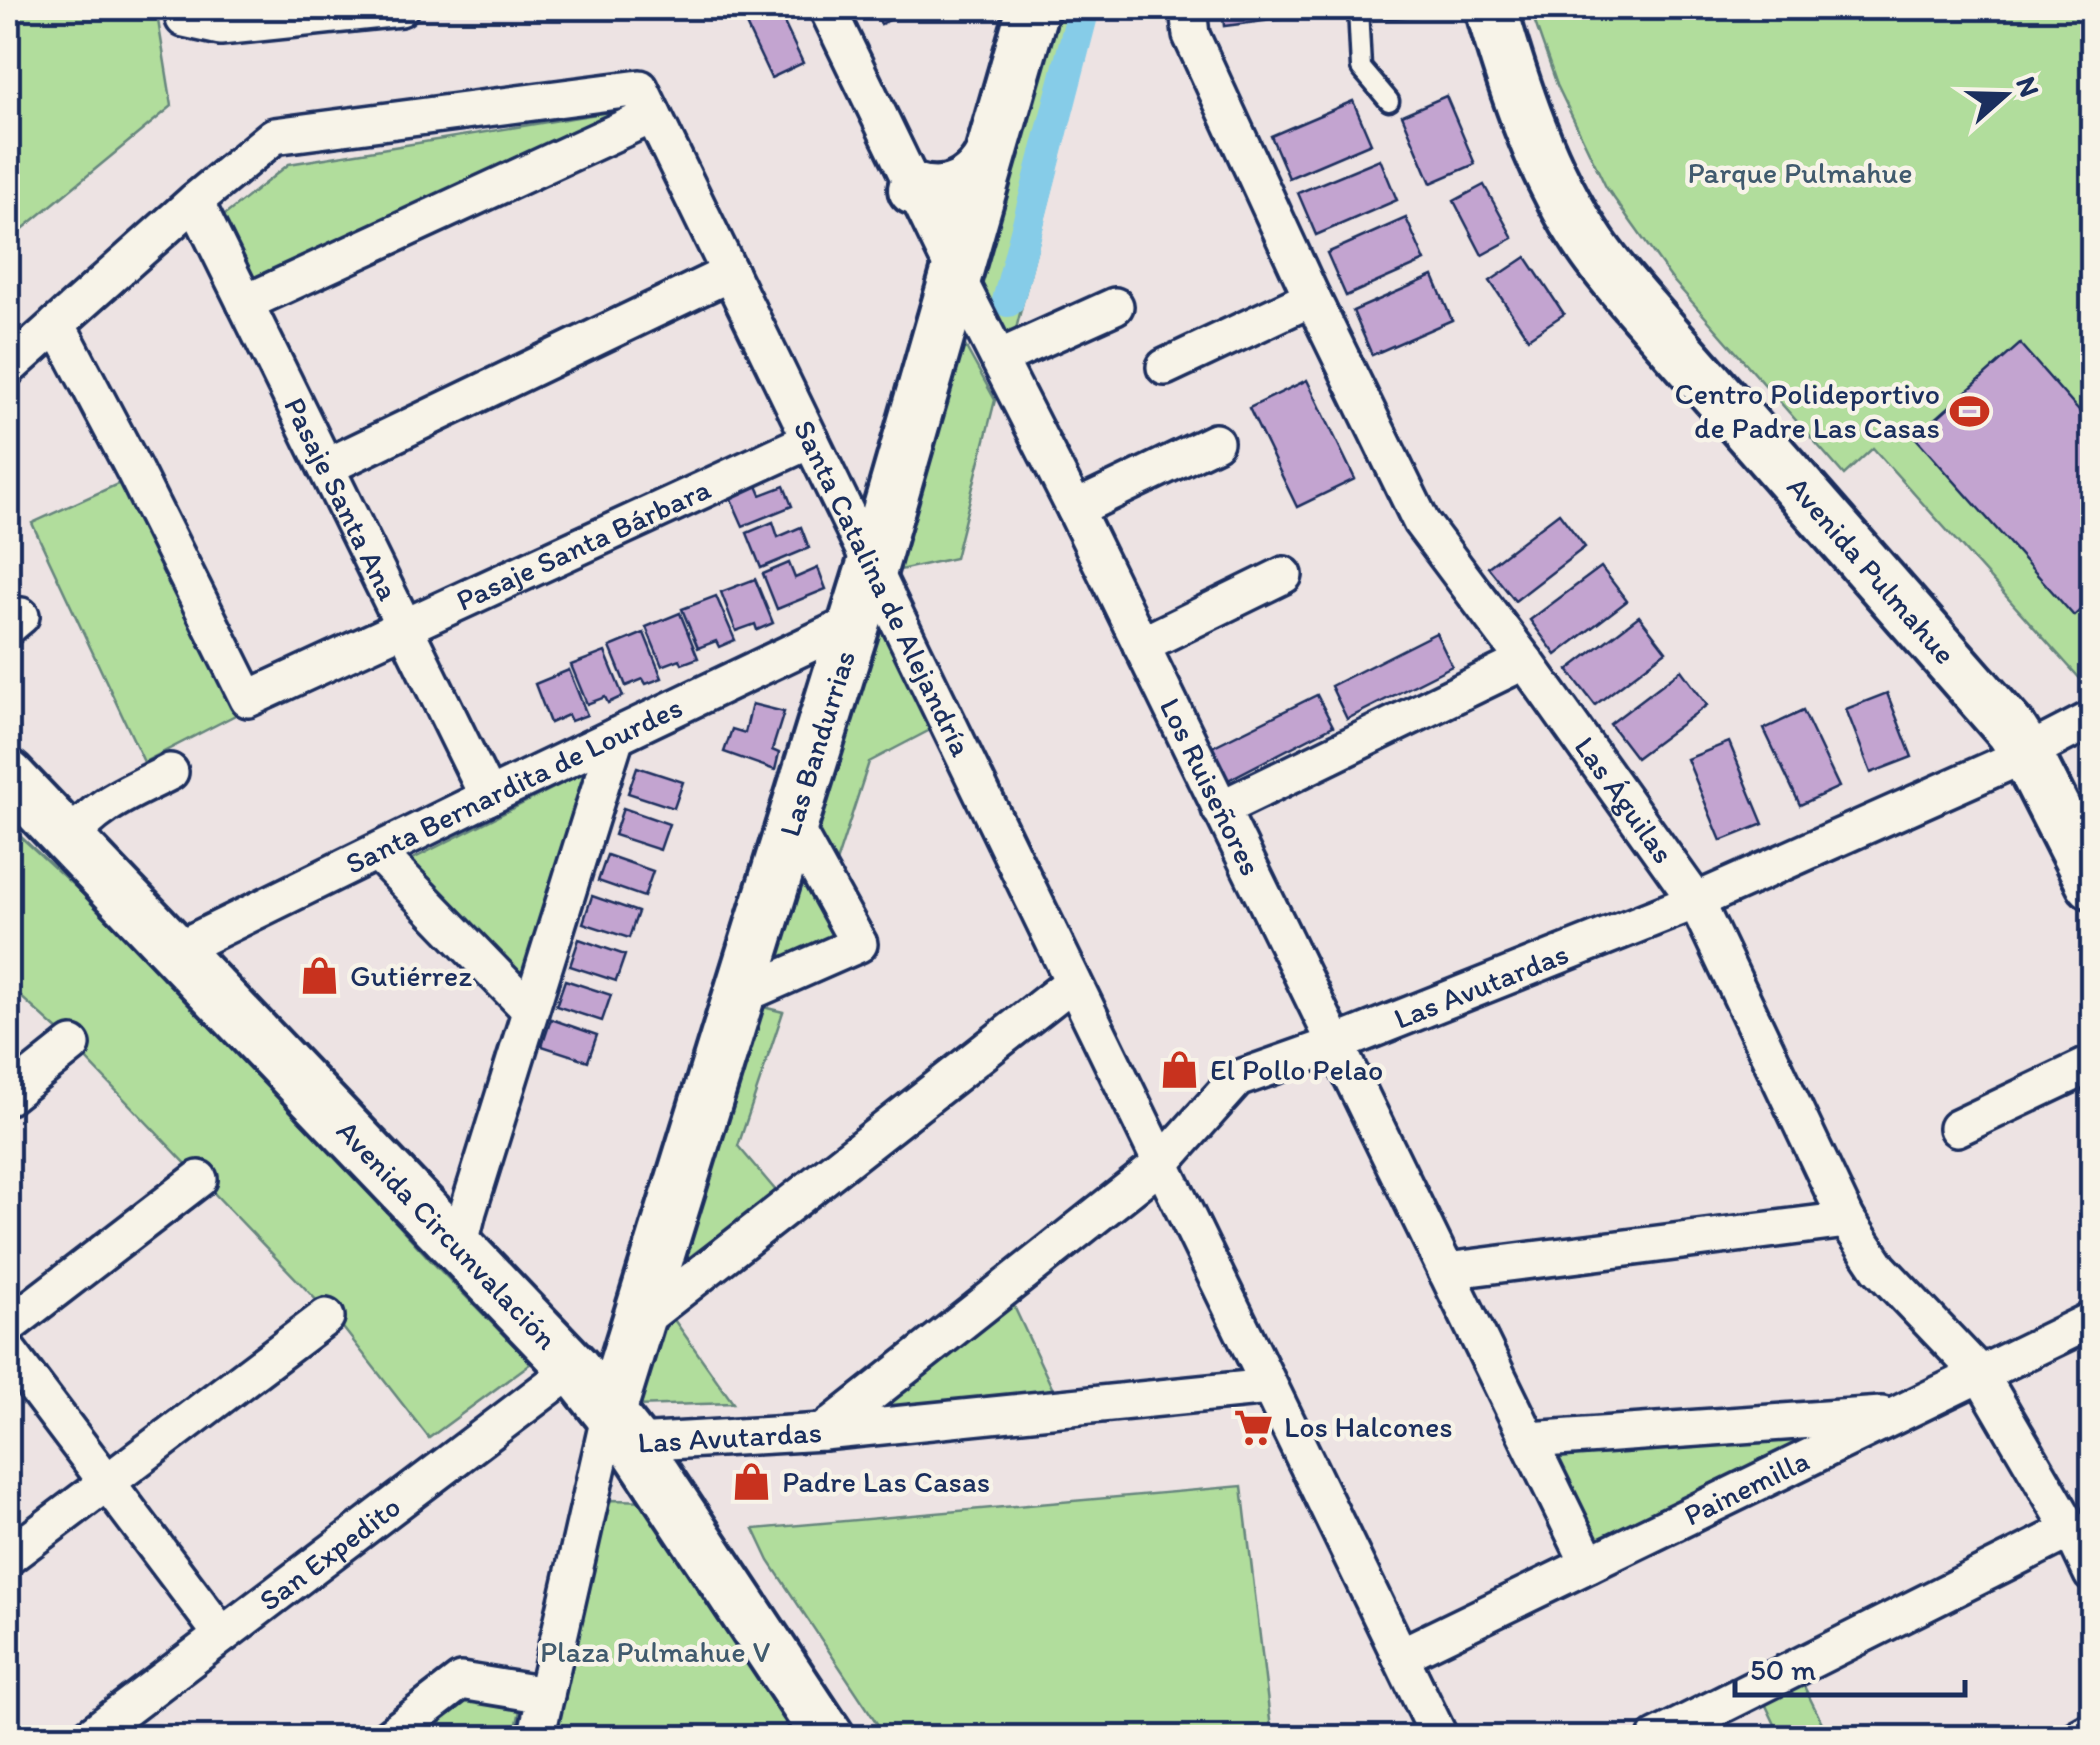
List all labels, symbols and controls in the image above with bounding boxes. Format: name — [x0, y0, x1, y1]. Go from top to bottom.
north arrow — [1955, 45, 2055, 145]
text: N — [2009, 72, 2048, 101]
park label: Parque Pulmahue — [1687, 154, 1913, 191]
place label: Centro Polideportivo de Padre Las Casas — [1674, 375, 1940, 446]
sports icon: Centro Polideportivo de Padre Las Casas — [1949, 390, 1991, 432]
street label: Pasaje Santa Ana — [276, 391, 408, 607]
street label: Santa Catalina de Alejandría — [786, 414, 980, 762]
street label: Avenida Pulmahue — [1779, 469, 1964, 672]
street label: Pasaje Santa Bárbara — [450, 470, 716, 619]
street label: Las Bandurrias — [771, 646, 863, 841]
street label: Santa Bernardita de Lourdes — [339, 688, 688, 882]
street label: Los Ruiseñores — [1152, 692, 1270, 881]
street label: Las Águilas — [1567, 729, 1682, 870]
street label: Las Avutardas — [1389, 935, 1574, 1037]
shop icon: Gutiérrez — [299, 955, 341, 997]
place label: Gutiérrez — [350, 957, 472, 994]
shop icon: El Pollo Pelao — [1159, 1049, 1201, 1091]
place label: El Pollo Pelao — [1210, 1051, 1383, 1088]
street label: Avenida Circunvalación — [329, 1112, 565, 1357]
supermarket icon: Los Halcones — [1233, 1406, 1275, 1448]
place label: Los Halcones — [1284, 1408, 1453, 1445]
street label: Las Avutardas — [637, 1413, 823, 1461]
street label: Painemilla — [1678, 1441, 1815, 1533]
shop icon: Padre Las Casas — [731, 1461, 773, 1503]
place label: Padre Las Casas — [782, 1463, 990, 1500]
street label: San Expedito — [252, 1488, 408, 1619]
park label: Plaza Pulmahue V — [540, 1633, 770, 1670]
scale bar — [1735, 1635, 1965, 1697]
text: 50 m — [1750, 1651, 1816, 1688]

